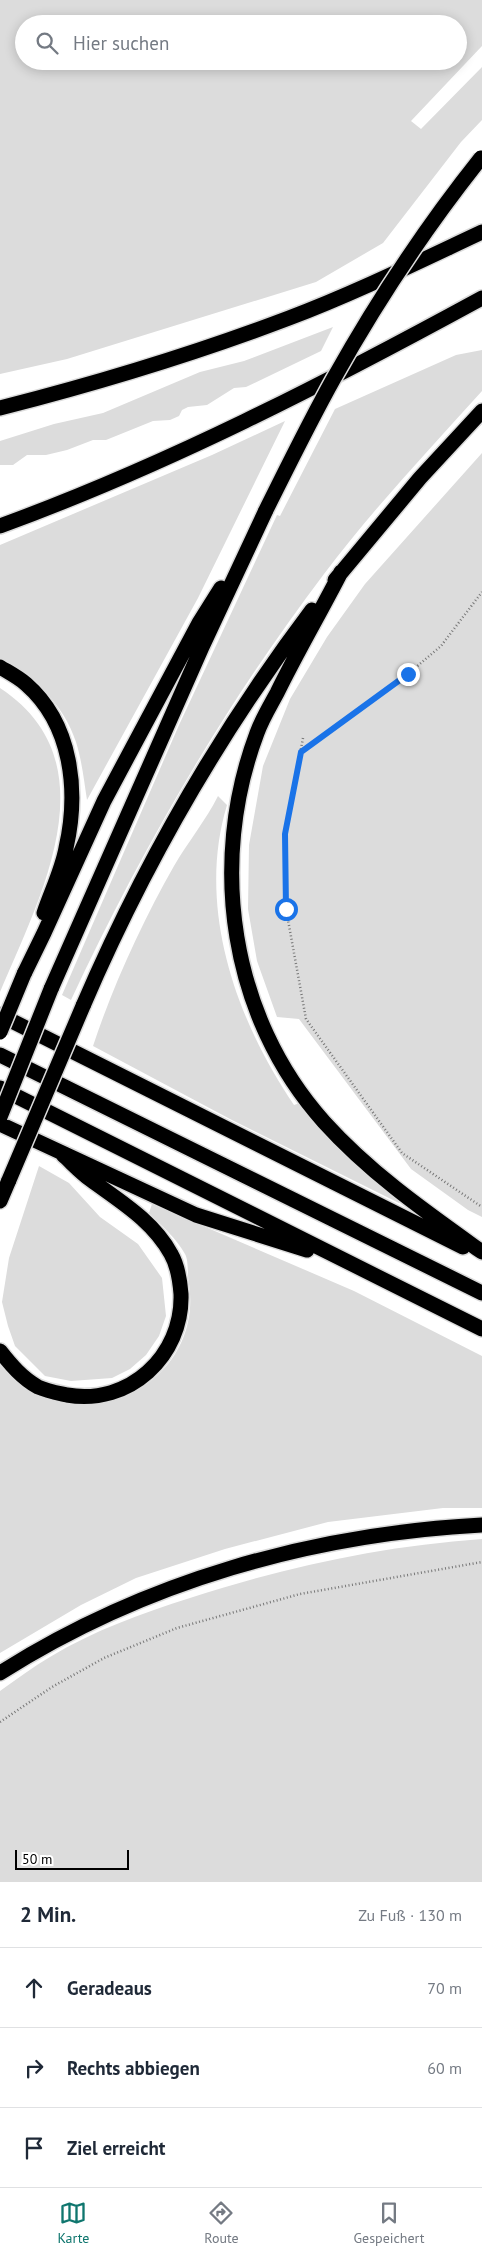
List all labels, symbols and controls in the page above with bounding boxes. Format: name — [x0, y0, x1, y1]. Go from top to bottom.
search box — [15, 15, 467, 70]
icon: search — [33, 29, 61, 57]
text: Hier suchen — [73, 31, 169, 55]
route end — [397, 663, 420, 686]
route start — [275, 898, 298, 921]
scale bar — [15, 1847, 129, 1870]
text: 50 m — [22, 1850, 52, 1868]
text: 2 Min. — [20, 1901, 76, 1928]
text: Zu Fuß · 130 m — [358, 1905, 462, 1925]
icon: ahead — [20, 1974, 48, 2002]
text: Geradeaus — [67, 1976, 152, 2000]
text: 70 m — [427, 1978, 462, 1998]
icon: right — [20, 2054, 48, 2082]
text: Rechts abbiegen — [67, 2056, 200, 2080]
text: 60 m — [427, 2058, 462, 2078]
icon: arrive — [20, 2134, 48, 2162]
text: Ziel erreicht — [67, 2136, 165, 2160]
tab: Karte — [57, 2199, 89, 2247]
tab: Route — [204, 2199, 239, 2247]
tab: Gespeichert — [354, 2199, 425, 2247]

